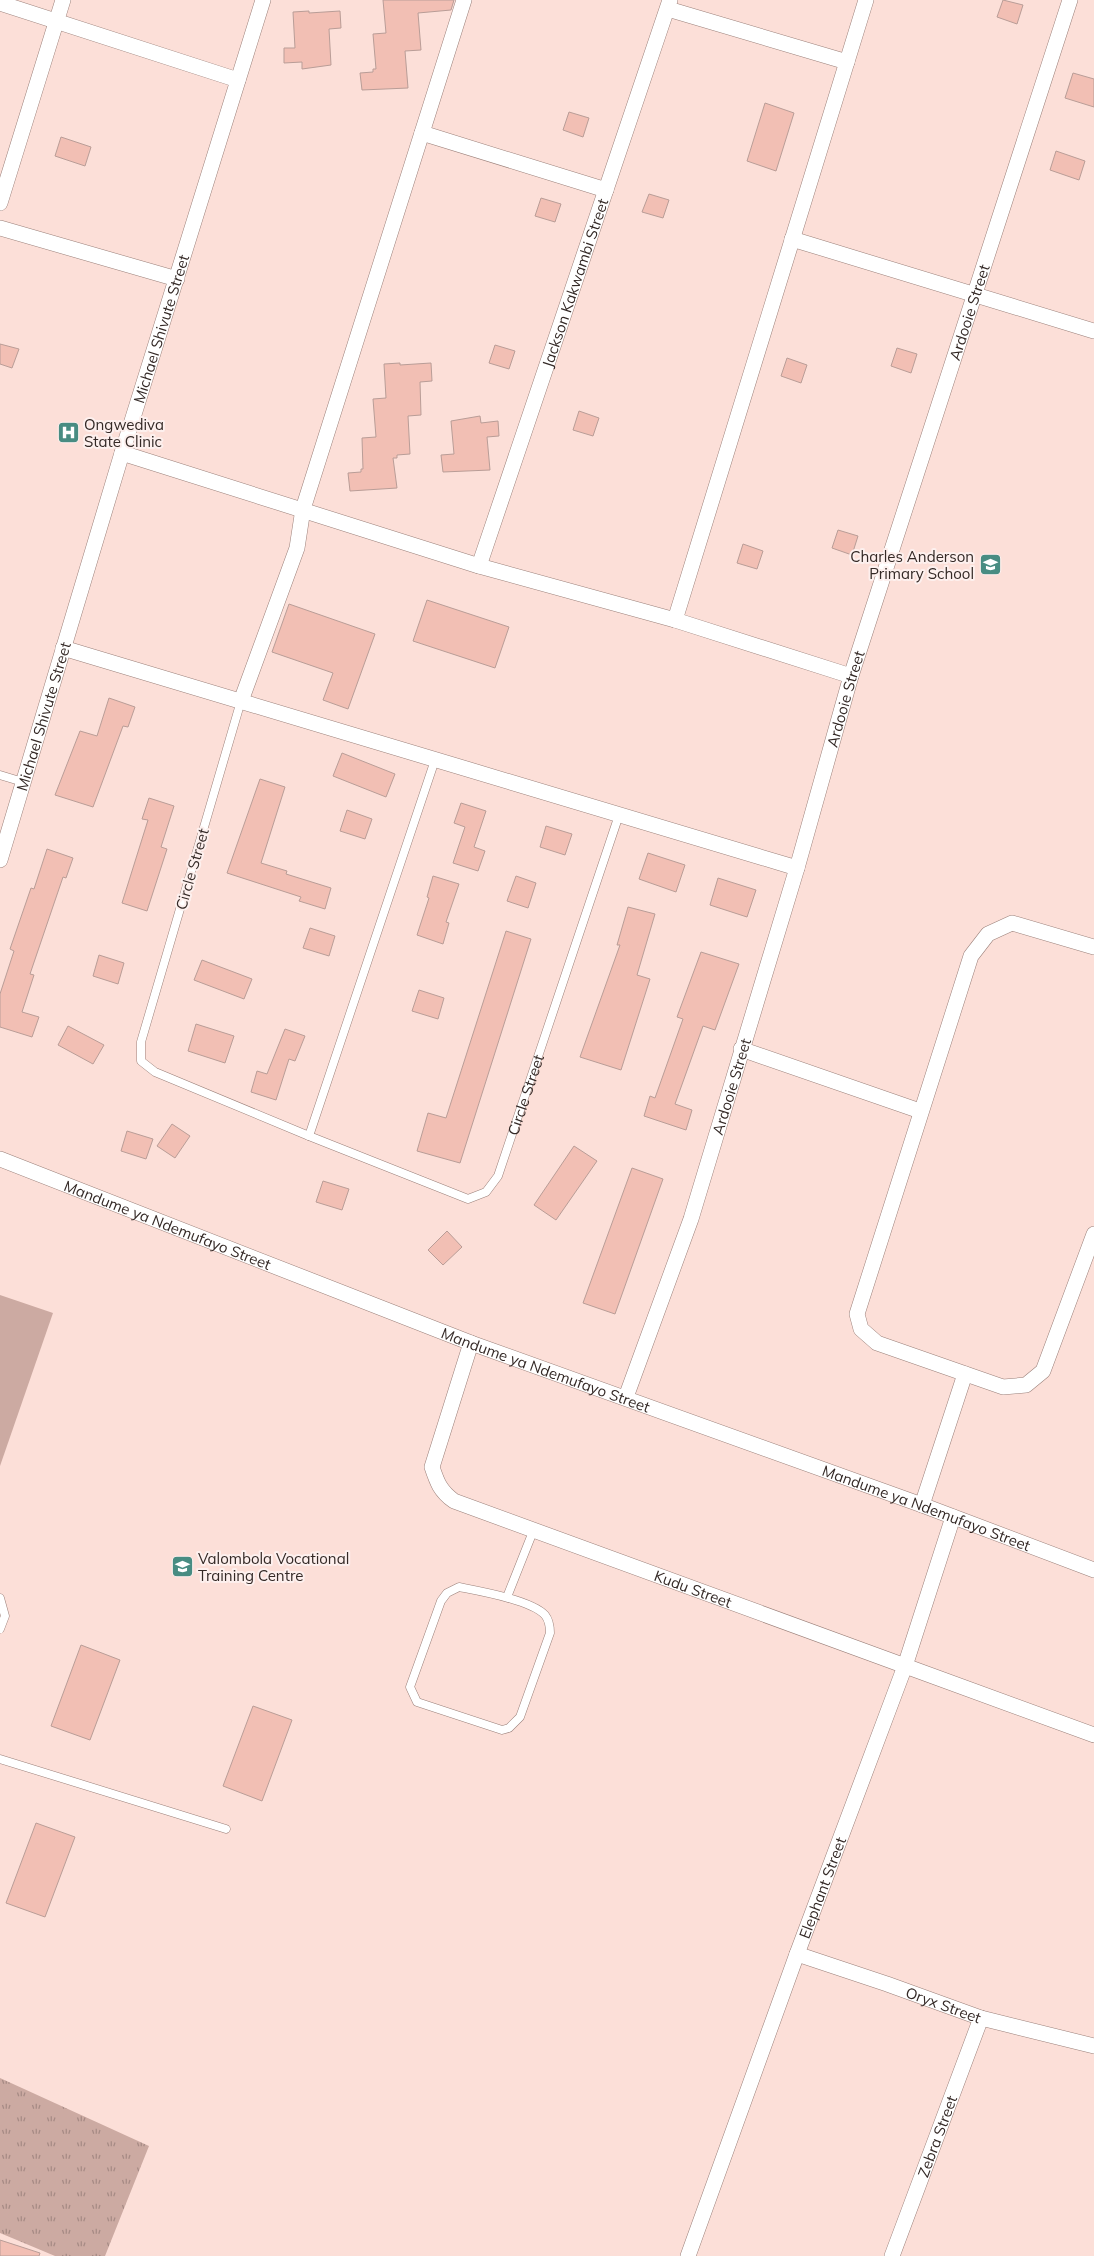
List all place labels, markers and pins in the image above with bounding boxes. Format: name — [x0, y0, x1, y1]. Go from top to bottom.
place label: Ongwediva State Clinic — [84, 415, 164, 451]
hospital icon: Ongwediva State Clinic — [56, 421, 80, 445]
place label: Charles Anderson Primary School — [850, 547, 974, 583]
school or university icon: Charles Anderson Primary School — [978, 553, 1002, 577]
place label: Valombola Vocational Training Centre — [198, 1549, 349, 1585]
school or university icon: Valombola Vocational Training Centre — [170, 1555, 194, 1579]

